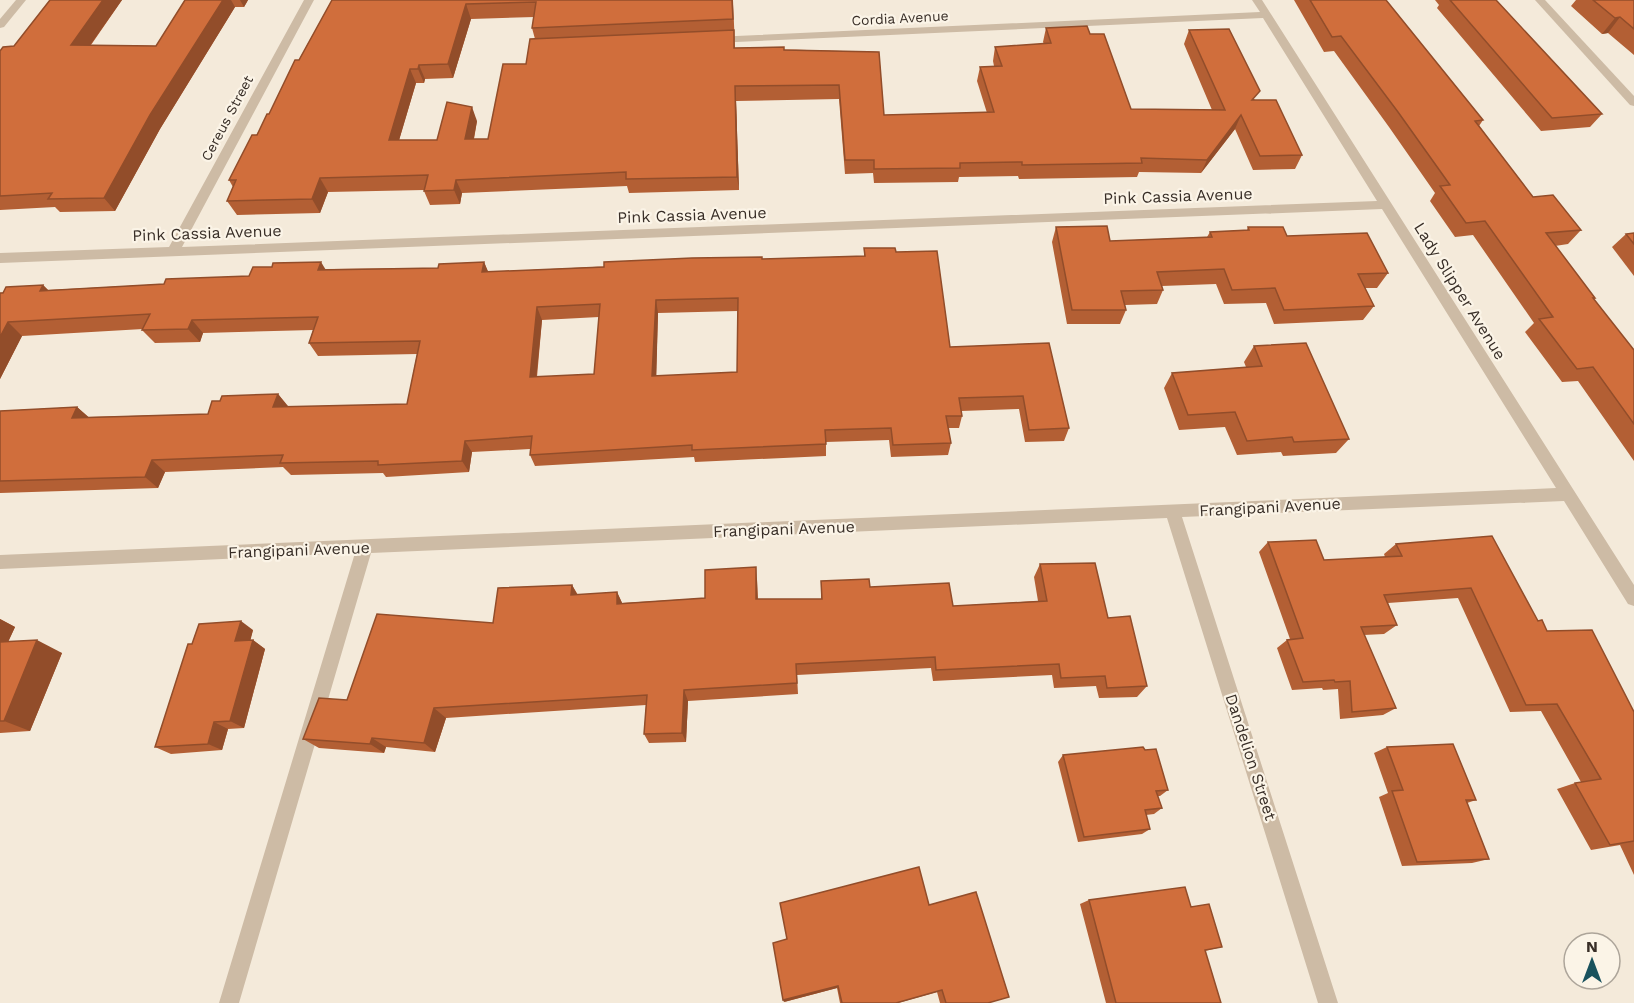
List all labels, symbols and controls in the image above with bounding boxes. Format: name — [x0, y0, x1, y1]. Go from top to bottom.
street label: Cordia Avenue — [851, 7, 949, 29]
street label: Cereus Street — [198, 73, 256, 163]
street label: Pink Cassia Avenue — [1103, 184, 1253, 208]
street label: Pink Cassia Avenue — [617, 203, 767, 227]
street label: Lady Slipper Avenue — [1410, 219, 1510, 363]
street label: Pink Cassia Avenue — [132, 221, 282, 245]
street label: Frangipani Avenue — [1199, 494, 1341, 520]
street label: Frangipani Avenue — [713, 517, 855, 541]
street label: Frangipani Avenue — [228, 538, 370, 562]
street label: Dandelion Street — [1222, 691, 1281, 823]
north arrow — [1562, 931, 1622, 991]
text: N — [1586, 937, 1598, 956]

